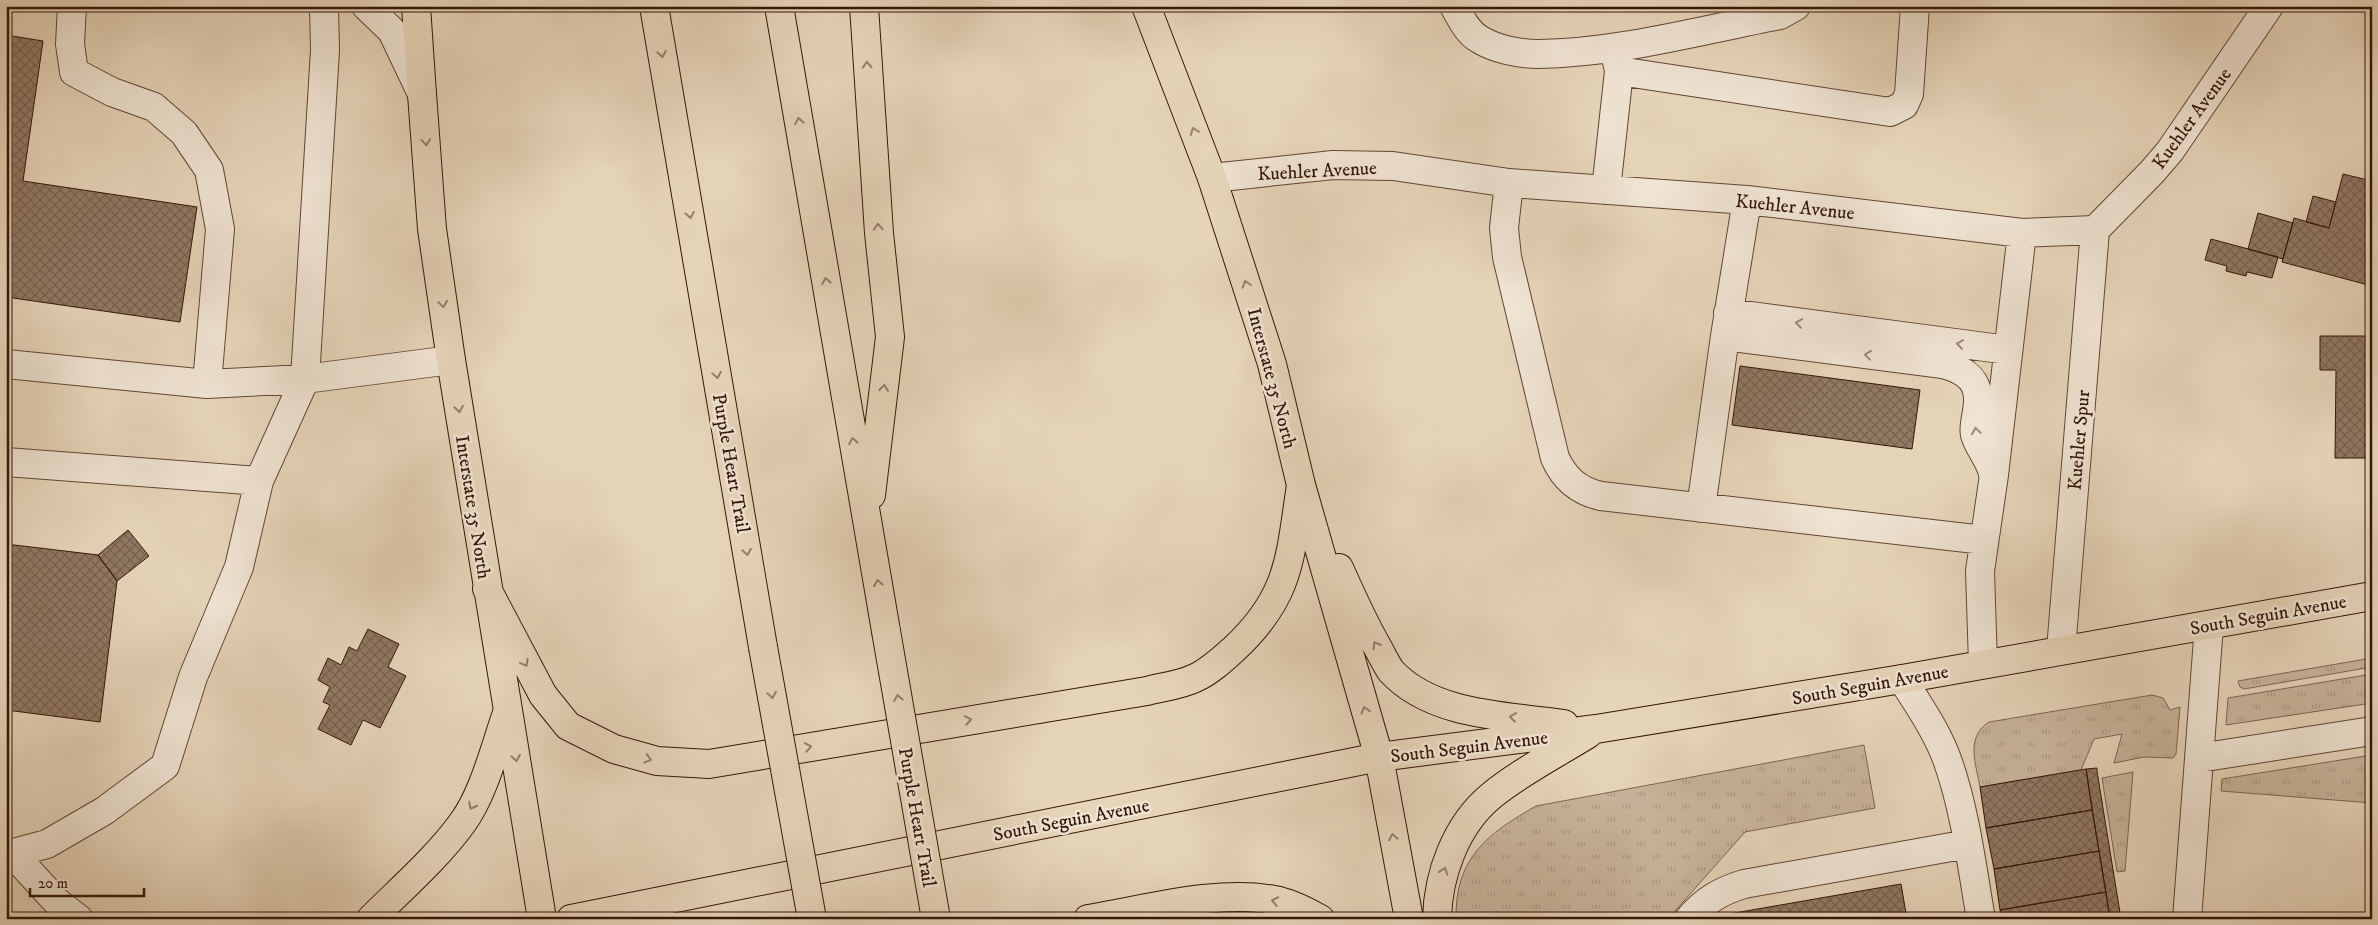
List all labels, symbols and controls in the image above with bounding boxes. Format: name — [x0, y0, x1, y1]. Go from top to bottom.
one-way arrow — [657, 50, 667, 59]
one-way arrow — [862, 61, 873, 69]
street label: Kuehler Avenue — [2148, 64, 2237, 174]
one-way arrow — [794, 116, 804, 125]
one-way arrow — [1190, 127, 1200, 136]
one-way arrow — [421, 139, 432, 147]
street label: Kuehler Avenue — [1257, 157, 1378, 186]
street label: Kuehler Avenue — [1734, 190, 1856, 225]
one-way arrow — [684, 210, 694, 219]
one-way arrow — [873, 223, 884, 231]
one-way arrow — [821, 277, 831, 285]
one-way arrow — [1242, 281, 1252, 289]
one-way arrow — [437, 300, 448, 308]
street label: Interstate 35 North — [1242, 305, 1301, 452]
one-way arrow — [1795, 318, 1803, 329]
one-way arrow — [1956, 339, 1964, 350]
one-way arrow — [1864, 350, 1872, 360]
one-way arrow — [711, 370, 721, 379]
one-way arrow — [878, 384, 889, 392]
street label: Kuehler Spur — [2064, 389, 2095, 491]
street label: Purple Heart Trail — [707, 392, 754, 535]
one-way arrow — [453, 404, 463, 413]
one-way arrow — [1971, 427, 1982, 435]
street label: Interstate 35 North — [450, 434, 495, 581]
one-way arrow — [849, 437, 859, 445]
one-way arrow — [742, 548, 752, 557]
one-way arrow — [873, 579, 883, 587]
street label: South Seguin Avenue — [2188, 590, 2348, 641]
one-way arrow — [1373, 642, 1383, 651]
one-way arrow — [519, 658, 529, 667]
street label: South Seguin Avenue — [1790, 660, 1950, 711]
one-way arrow — [766, 691, 776, 700]
one-way arrow — [893, 694, 903, 703]
one-way arrow — [1361, 707, 1371, 715]
one-way arrow — [1509, 712, 1517, 723]
one-way arrow — [964, 715, 973, 725]
street label: South Seguin Avenue — [1389, 726, 1549, 769]
one-way arrow — [804, 743, 813, 753]
street label: Purple Heart Trail — [893, 746, 940, 889]
one-way arrow — [510, 753, 520, 762]
one-way arrow — [643, 753, 652, 764]
street label: South Seguin Avenue — [991, 794, 1151, 847]
one-way arrow — [468, 801, 478, 810]
one-way arrow — [1388, 832, 1398, 841]
scale bar — [30, 865, 144, 897]
one-way arrow — [1438, 867, 1448, 875]
text: 20 m — [38, 874, 68, 893]
one-way arrow — [1271, 896, 1280, 907]

